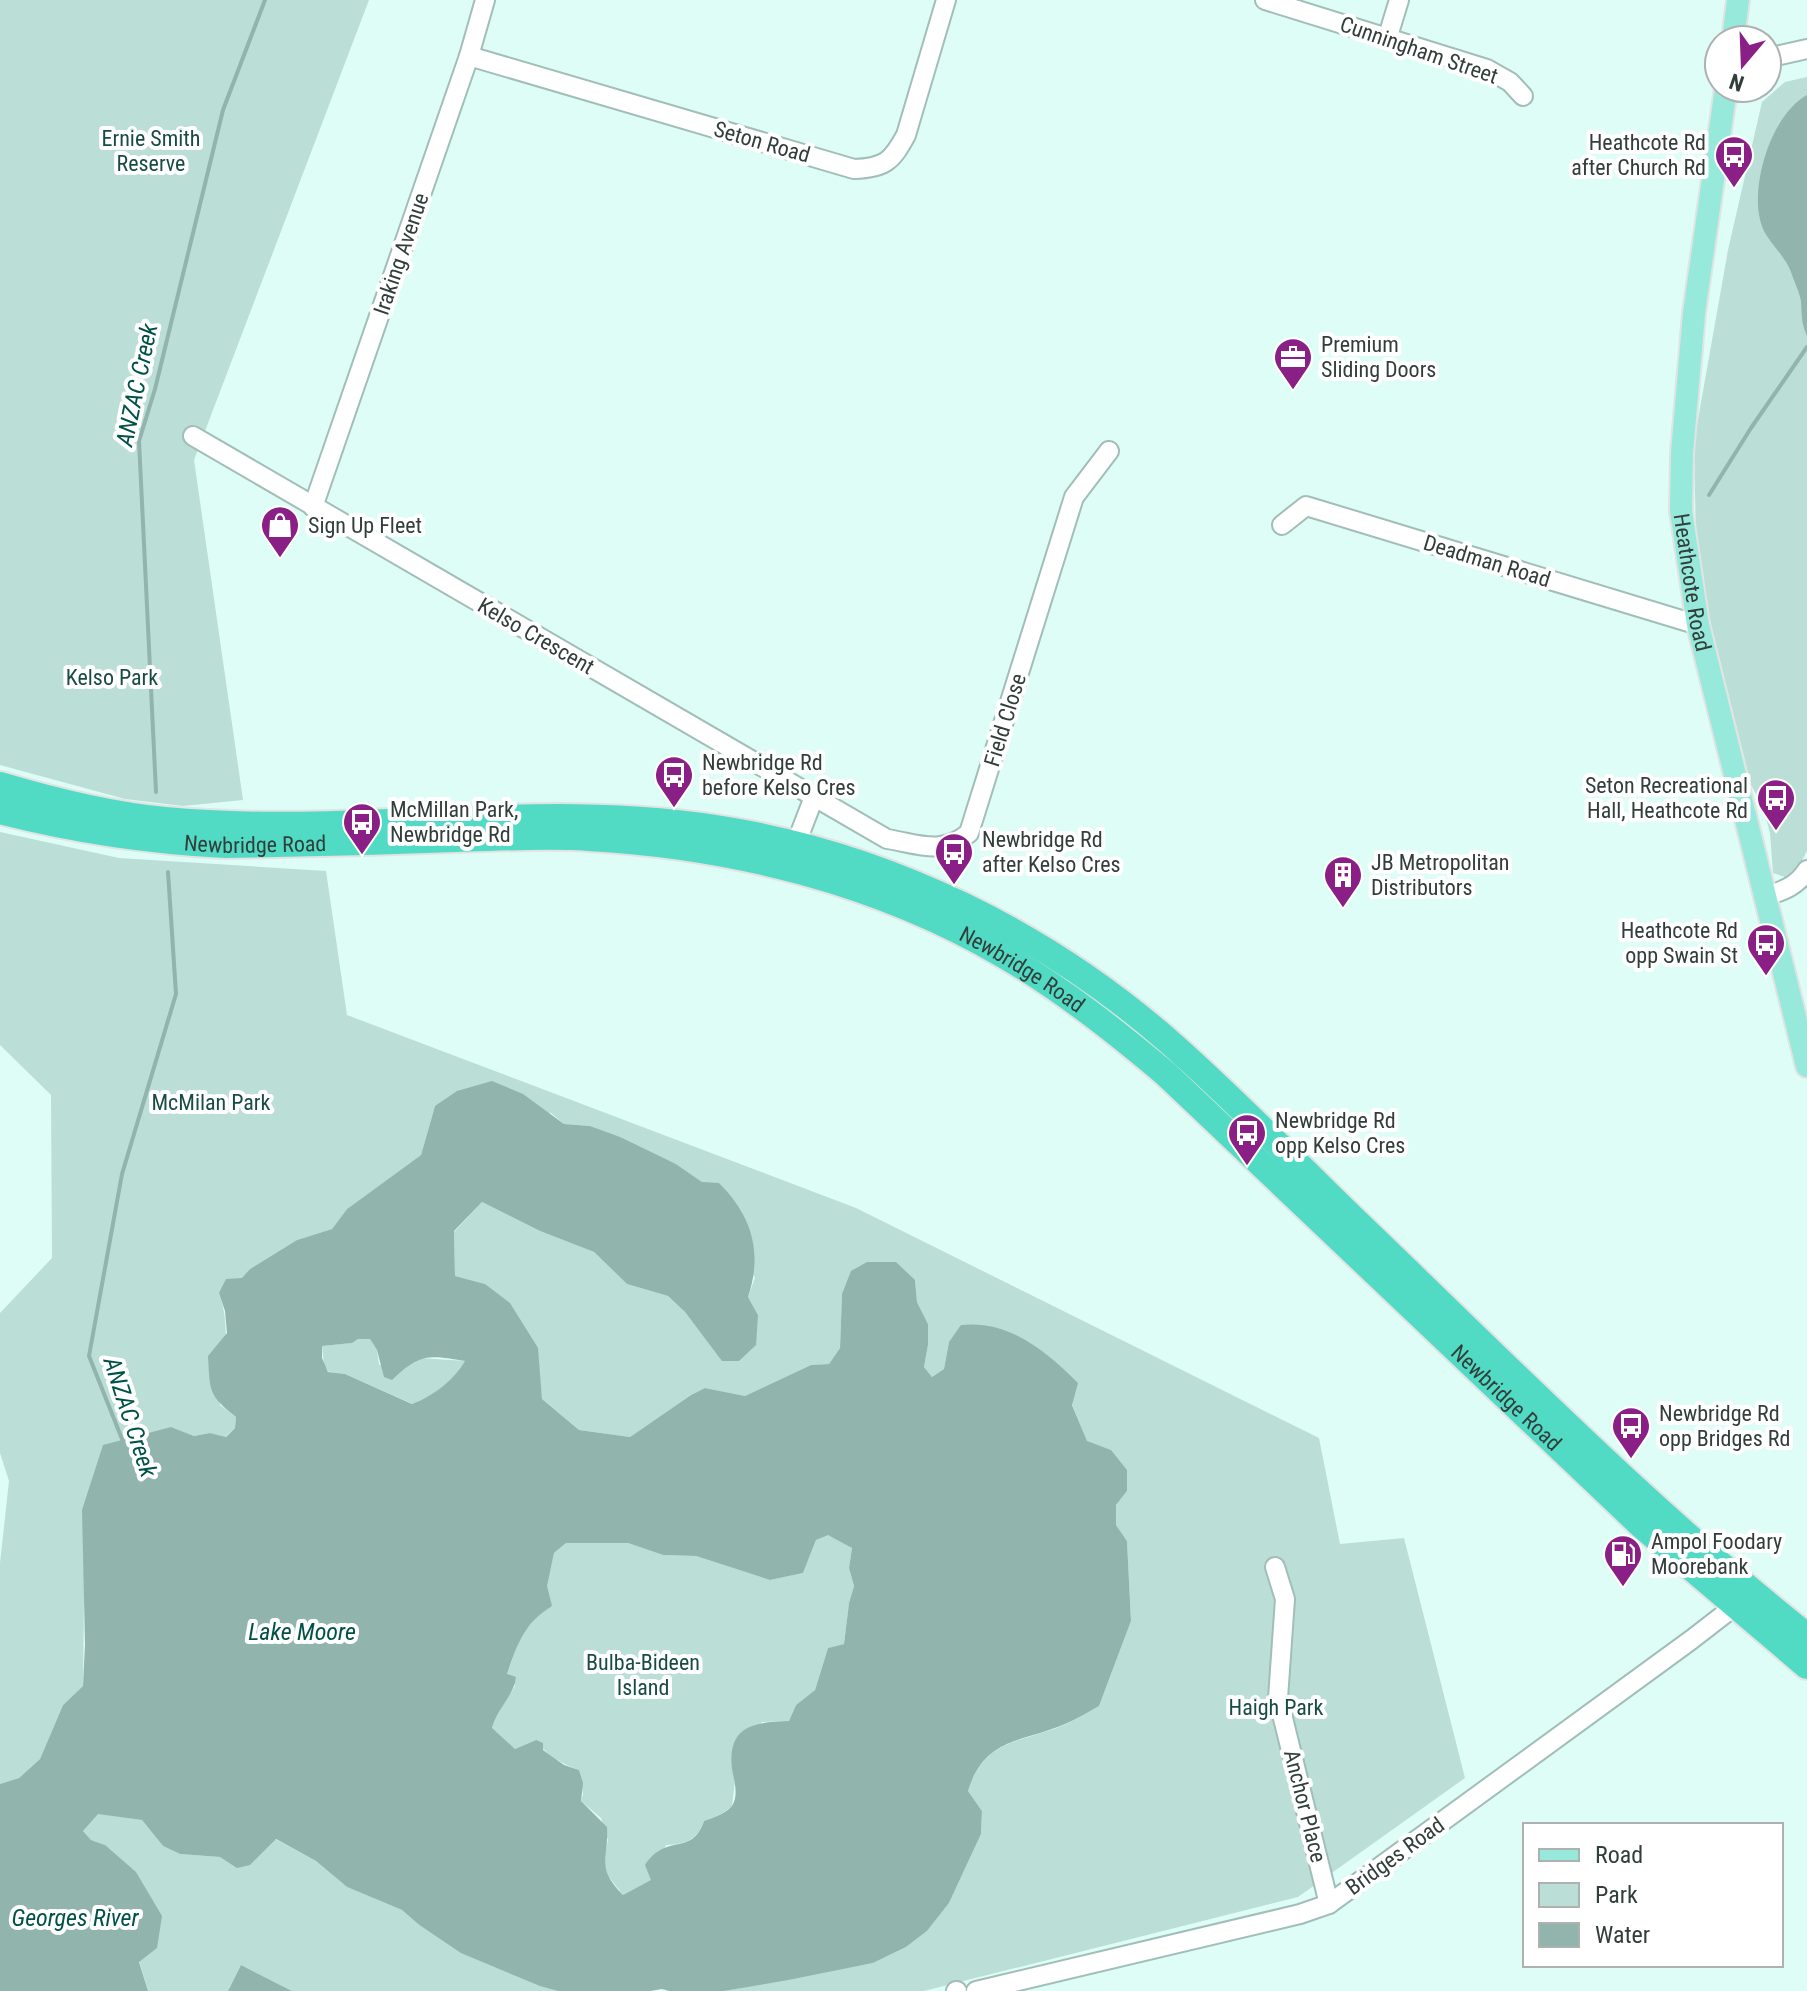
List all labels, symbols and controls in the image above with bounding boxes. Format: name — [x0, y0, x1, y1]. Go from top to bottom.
street label: Cunningham Street — [1337, 11, 1501, 89]
north arrow — [1703, 24, 1783, 104]
text: N — [1726, 68, 1747, 96]
street label: Seton Road — [711, 116, 813, 168]
park label: Ernie Smith Reserve — [102, 126, 200, 176]
place label: Heathcote Rd after Church Rd — [1571, 130, 1706, 180]
bus stop icon: Heathcote Rd after Church Rd — [1713, 134, 1755, 189]
street label: Iraking Avenue — [368, 190, 434, 318]
water label: ANZAC Creek — [110, 321, 164, 450]
place label: Premium Sliding Doors — [1321, 332, 1436, 382]
office icon: Premium Sliding Doors — [1272, 336, 1314, 391]
shop icon: Sign Up Fleet — [259, 504, 301, 559]
street label: Heathcote Road — [1669, 512, 1716, 654]
place label: Sign Up Fleet — [308, 513, 422, 538]
street label: Deadman Road — [1421, 530, 1553, 592]
street label: Kelso Crescent — [473, 593, 599, 679]
park label: Kelso Park — [66, 665, 158, 690]
street label: Field Close — [979, 671, 1031, 769]
place label: Newbridge Rd before Kelso Cres — [702, 750, 856, 800]
bus stop icon: Newbridge Rd before Kelso Cres — [653, 754, 695, 809]
place label: Seton Recreational Hall, Heathcote Rd — [1585, 773, 1748, 823]
bus stop icon: Seton Recreational Hall, Heathcote Rd — [1755, 777, 1797, 832]
place label: McMillan Park, Newbridge Rd — [390, 797, 518, 847]
bus stop icon: McMillan Park, Newbridge Rd — [341, 801, 383, 856]
place label: Newbridge Rd after Kelso Cres — [982, 827, 1121, 877]
street label: Newbridge Road — [183, 830, 327, 858]
bus stop icon: Newbridge Rd after Kelso Cres — [933, 831, 975, 886]
place label: JB Metropolitan Distributors — [1371, 850, 1509, 900]
building icon: JB Metropolitan Distributors — [1322, 854, 1364, 909]
place label: Heathcote Rd opp Swain St — [1621, 918, 1738, 968]
street label: Newbridge Road — [956, 921, 1090, 1017]
bus stop icon: Heathcote Rd opp Swain St — [1745, 922, 1787, 977]
park label: McMilan Park — [152, 1090, 271, 1115]
place label: Newbridge Rd opp Kelso Cres — [1275, 1108, 1405, 1158]
bus stop icon: Newbridge Rd opp Kelso Cres — [1226, 1112, 1268, 1167]
street label: Newbridge Road — [1446, 1339, 1567, 1455]
water label: ANZAC Creek — [97, 1353, 163, 1481]
place label: Newbridge Rd opp Bridges Rd — [1659, 1401, 1790, 1451]
bus stop icon: Newbridge Rd opp Bridges Rd — [1610, 1405, 1652, 1460]
place label: Ampol Foodary Moorebank — [1651, 1529, 1782, 1579]
fuel station icon: Ampol Foodary Moorebank — [1602, 1533, 1644, 1588]
water label: Lake Moore — [248, 1618, 356, 1646]
park label: Bulba-Bideen Island — [586, 1650, 700, 1700]
park label: Haigh Park — [1229, 1695, 1324, 1720]
street label: Anchor Place — [1279, 1747, 1331, 1865]
street label: Bridges Road — [1341, 1812, 1449, 1900]
legend — [1523, 1823, 1783, 1967]
text: Road — [1595, 1841, 1643, 1869]
text: Park — [1595, 1881, 1638, 1909]
water label: Georges River — [11, 1904, 140, 1932]
text: Water — [1595, 1921, 1650, 1949]

